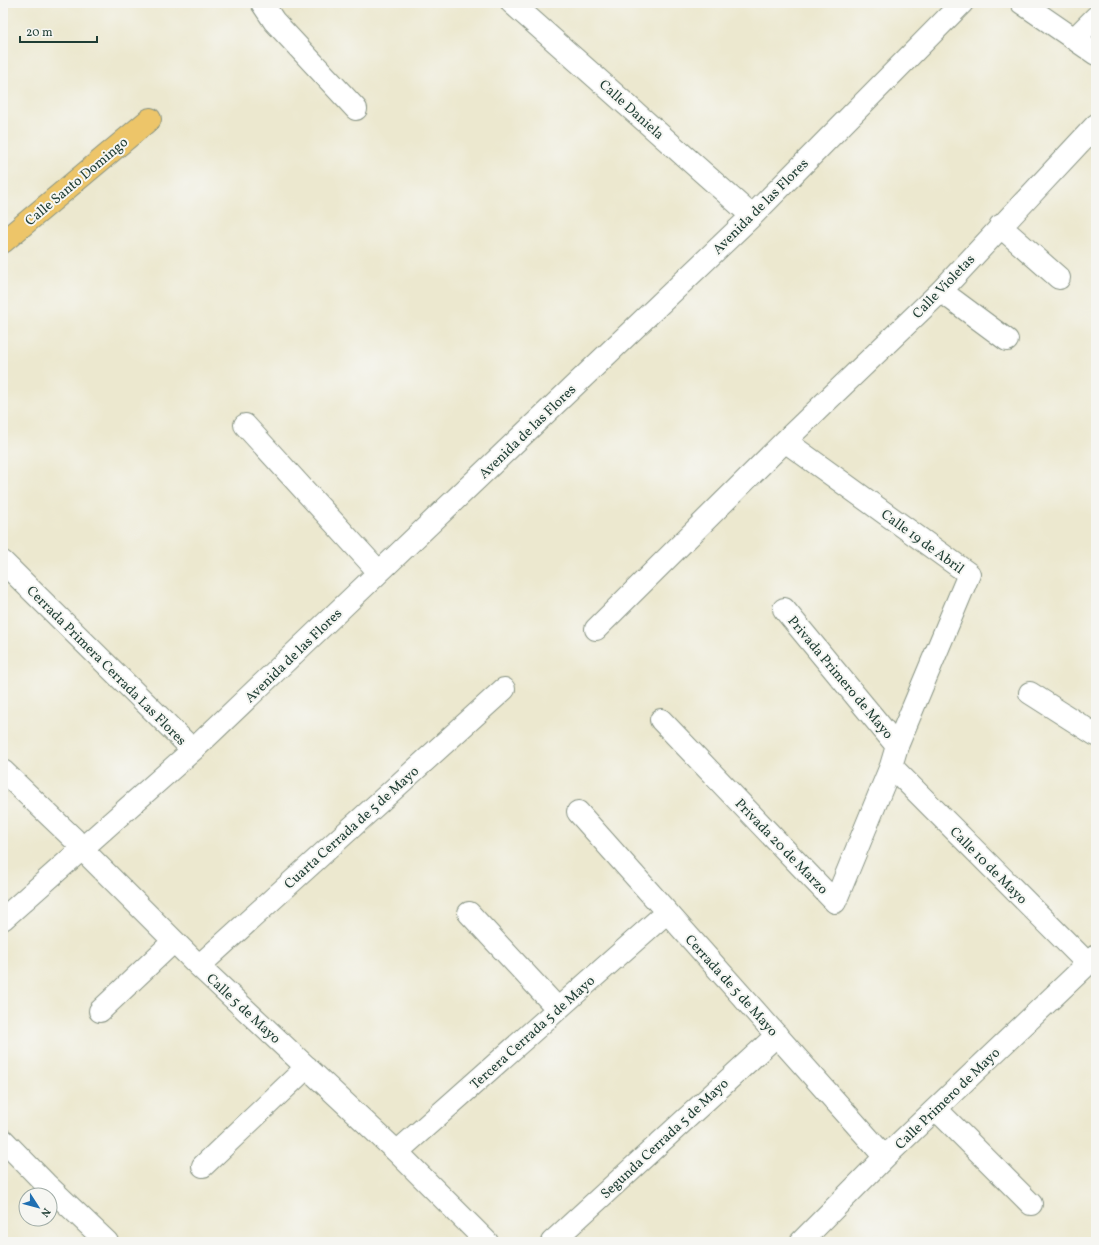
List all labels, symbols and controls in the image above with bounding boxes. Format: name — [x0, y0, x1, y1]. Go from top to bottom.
scale bar — [20, 18, 97, 44]
text: 20 m — [26, 25, 53, 41]
street label: Calle Daniela — [594, 76, 668, 144]
street label: Calle Santo Domingo — [21, 133, 133, 231]
street label: Avenida de las Flores — [709, 155, 813, 259]
street label: Calle Violetas — [909, 251, 980, 323]
street label: Avenida de las Flores — [475, 381, 581, 484]
street label: Calle 19 de Abril — [877, 506, 968, 579]
street label: Cerrada Primera Cerrada Las Flores — [22, 582, 190, 750]
street label: Avenida de las Flores — [241, 605, 347, 708]
street label: Privada Primero de Mayo — [783, 612, 897, 744]
street label: Cuarta Cerrada de 5 de Mayo — [280, 762, 424, 894]
street label: Privada 20 de Marzo — [730, 795, 832, 899]
street label: Calle 10 de Mayo — [945, 823, 1031, 909]
street label: Cerrada de 5 de Mayo — [680, 931, 782, 1041]
street label: Calle 5 de Mayo — [202, 970, 284, 1049]
street label: Tercera Cerrada 5 de Mayo — [467, 972, 599, 1094]
street label: Calle Primero de Mayo — [891, 1044, 1005, 1154]
street label: Segunda Cerrada 5 de Mayo — [597, 1075, 733, 1204]
north arrow — [18, 1187, 58, 1227]
text: N — [36, 1204, 53, 1220]

